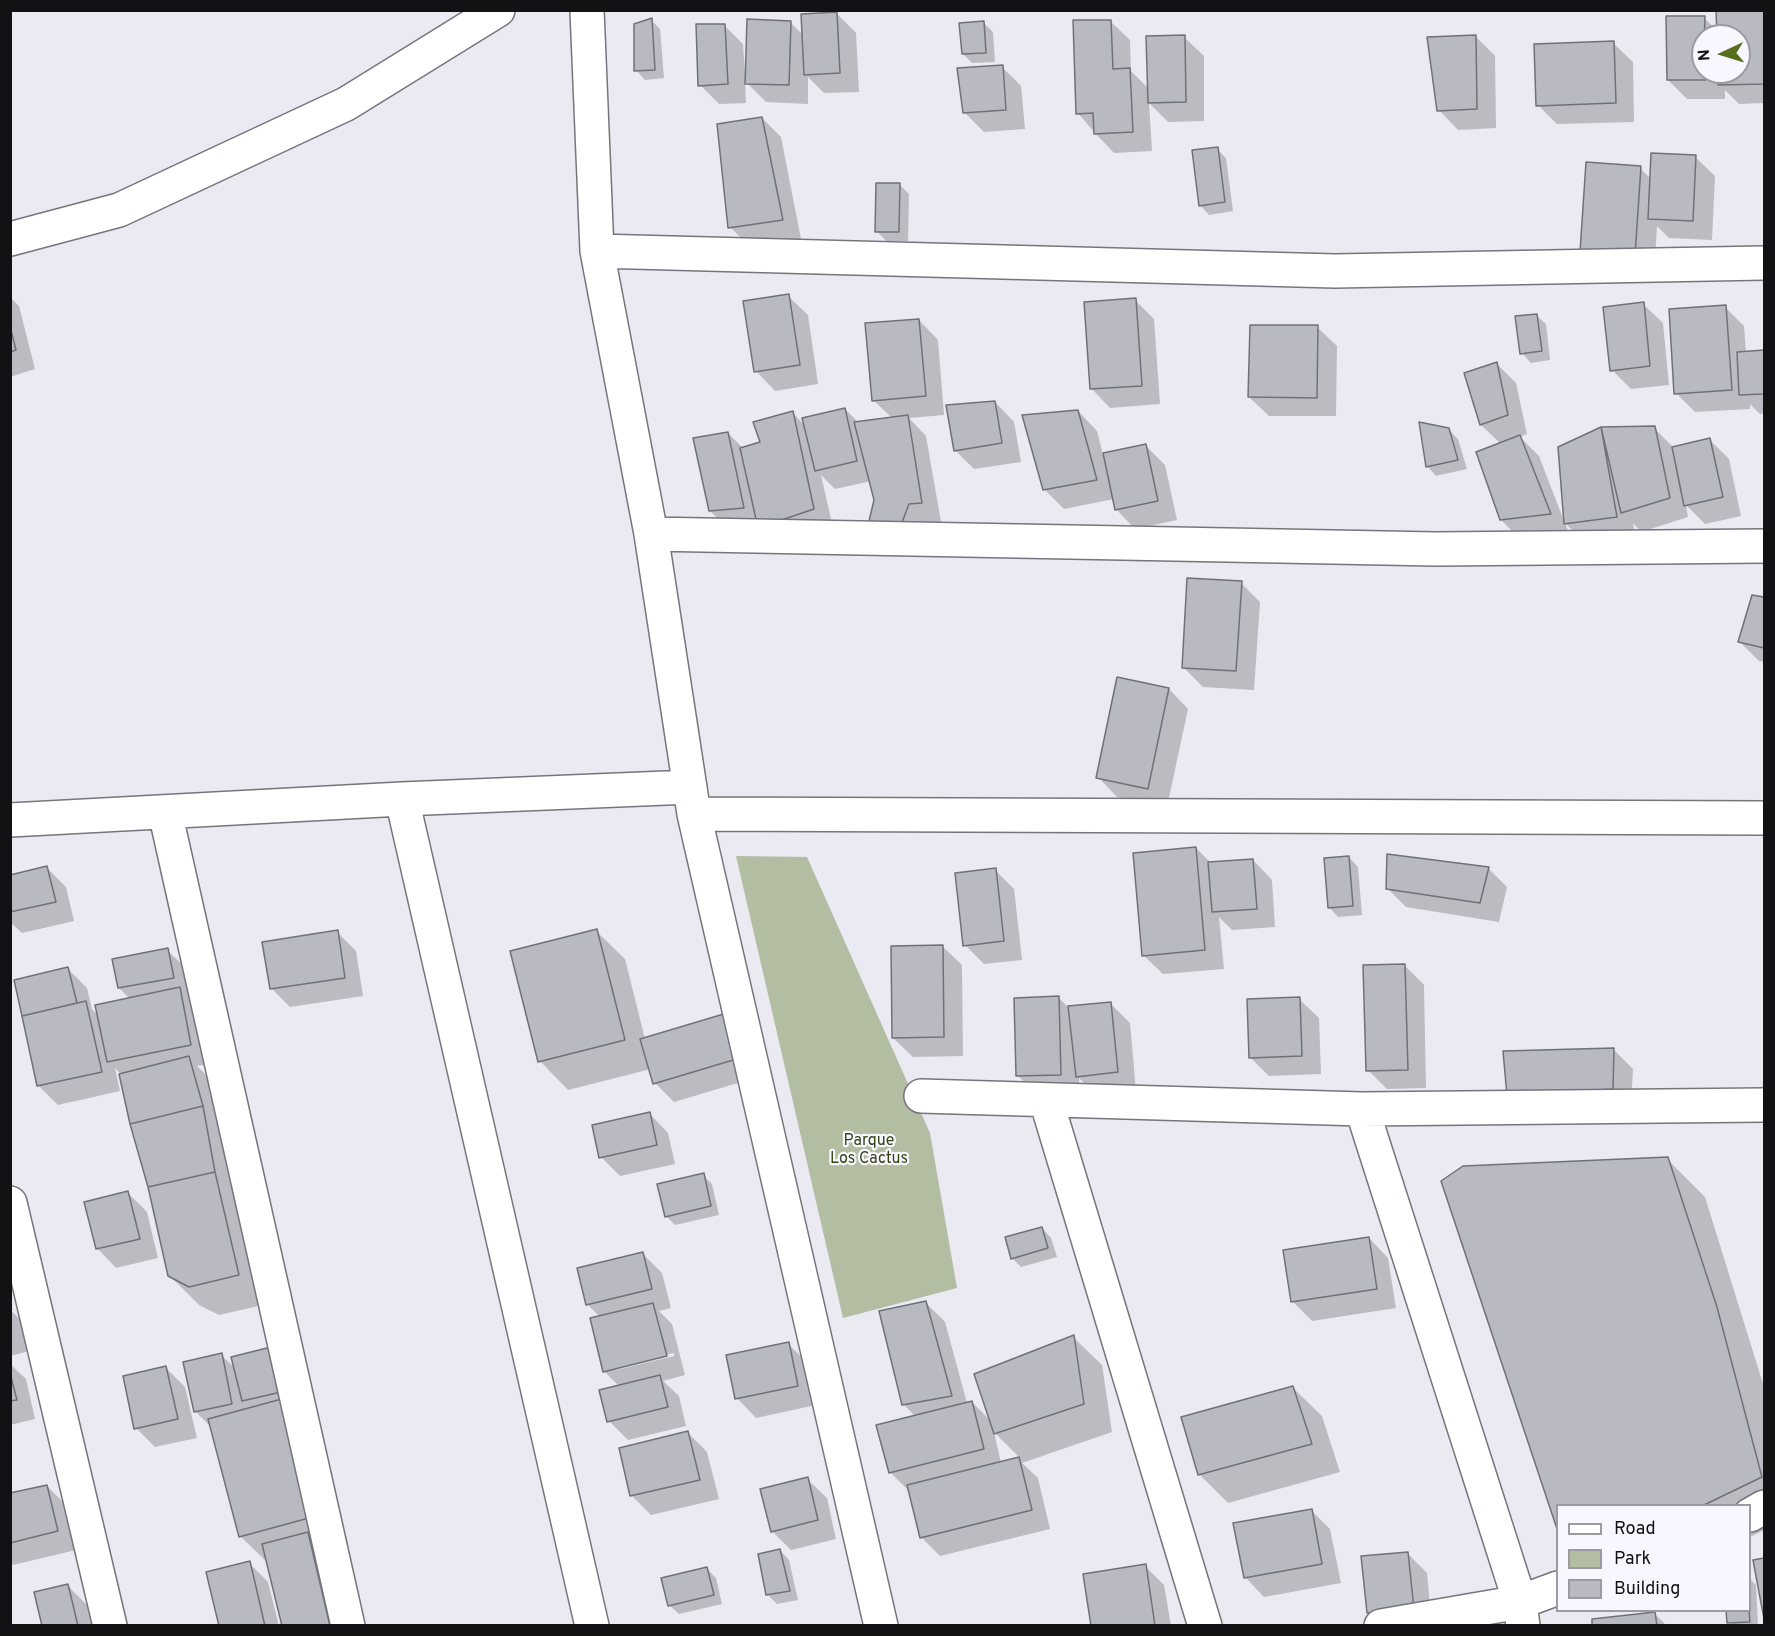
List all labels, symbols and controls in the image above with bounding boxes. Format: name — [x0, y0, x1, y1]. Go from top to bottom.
north arrow — [1691, 24, 1751, 84]
text: N — [1695, 49, 1715, 62]
park label: Parque Los Cactus — [830, 1132, 908, 1170]
legend — [1556, 1504, 1751, 1612]
text: Road — [1614, 1518, 1656, 1541]
text: Park — [1614, 1548, 1651, 1571]
text: Building — [1614, 1578, 1680, 1601]

